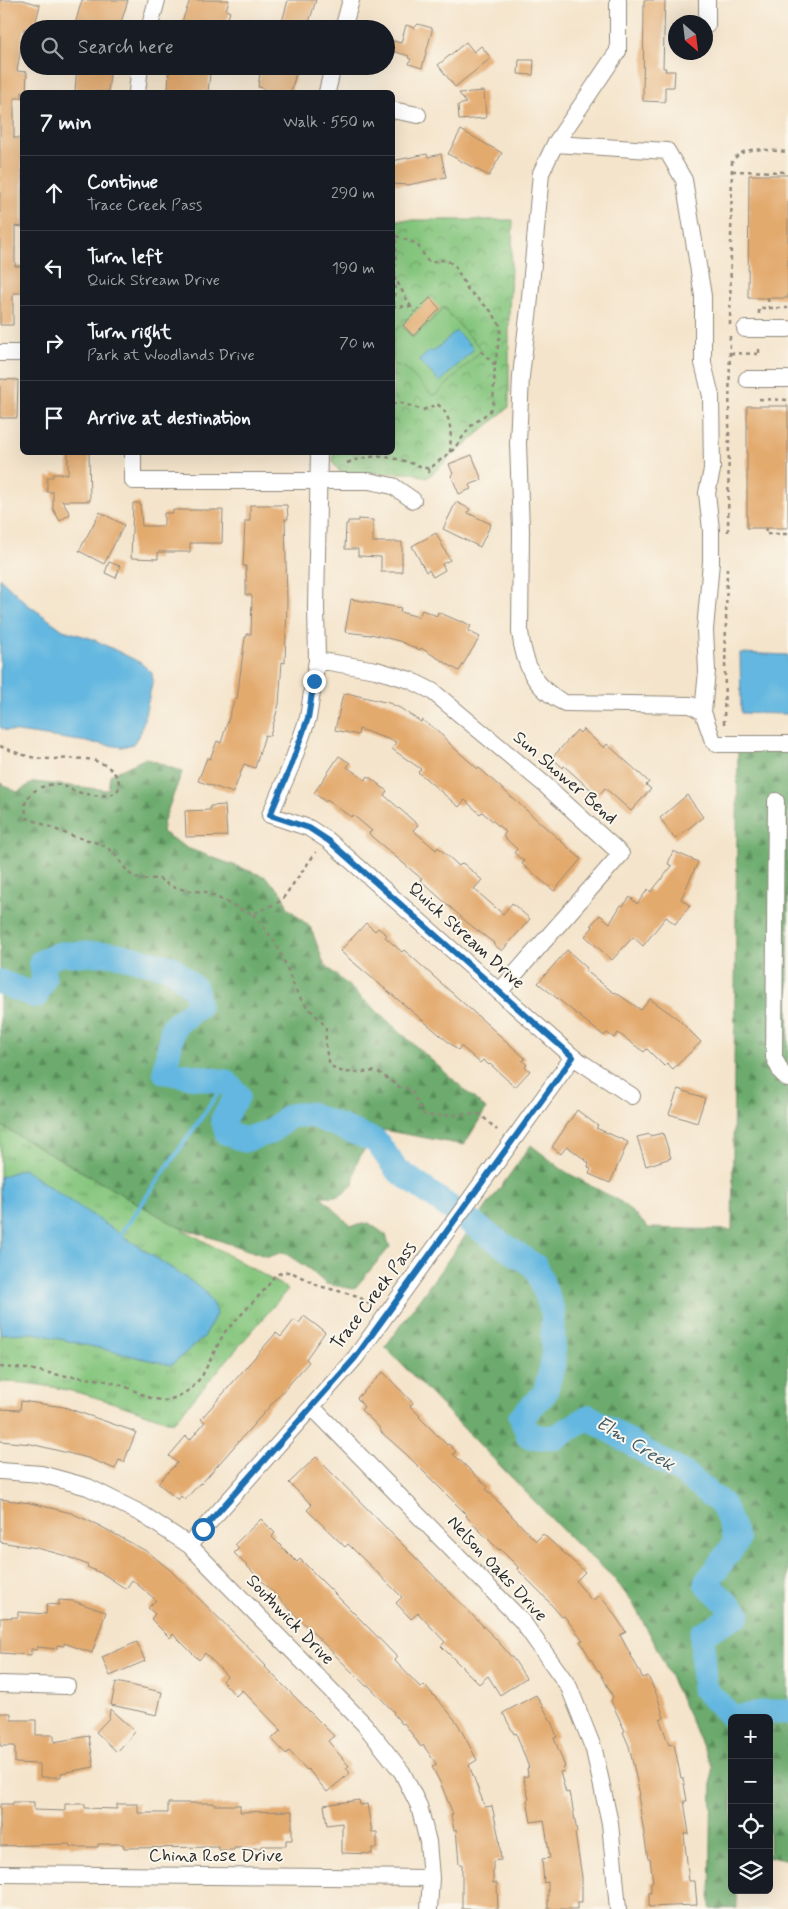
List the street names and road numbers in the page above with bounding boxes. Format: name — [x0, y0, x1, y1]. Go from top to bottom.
street label: Sun Shower Bend — [508, 726, 622, 830]
street label: Quick Stream Drive — [402, 877, 530, 995]
street label: Trace Creek Pass — [325, 1237, 423, 1355]
street label: Nelson Oaks Drive — [442, 1511, 552, 1627]
street label: Southwick Drive — [241, 1569, 339, 1671]
street label: China Rose Drive — [149, 1844, 283, 1868]

